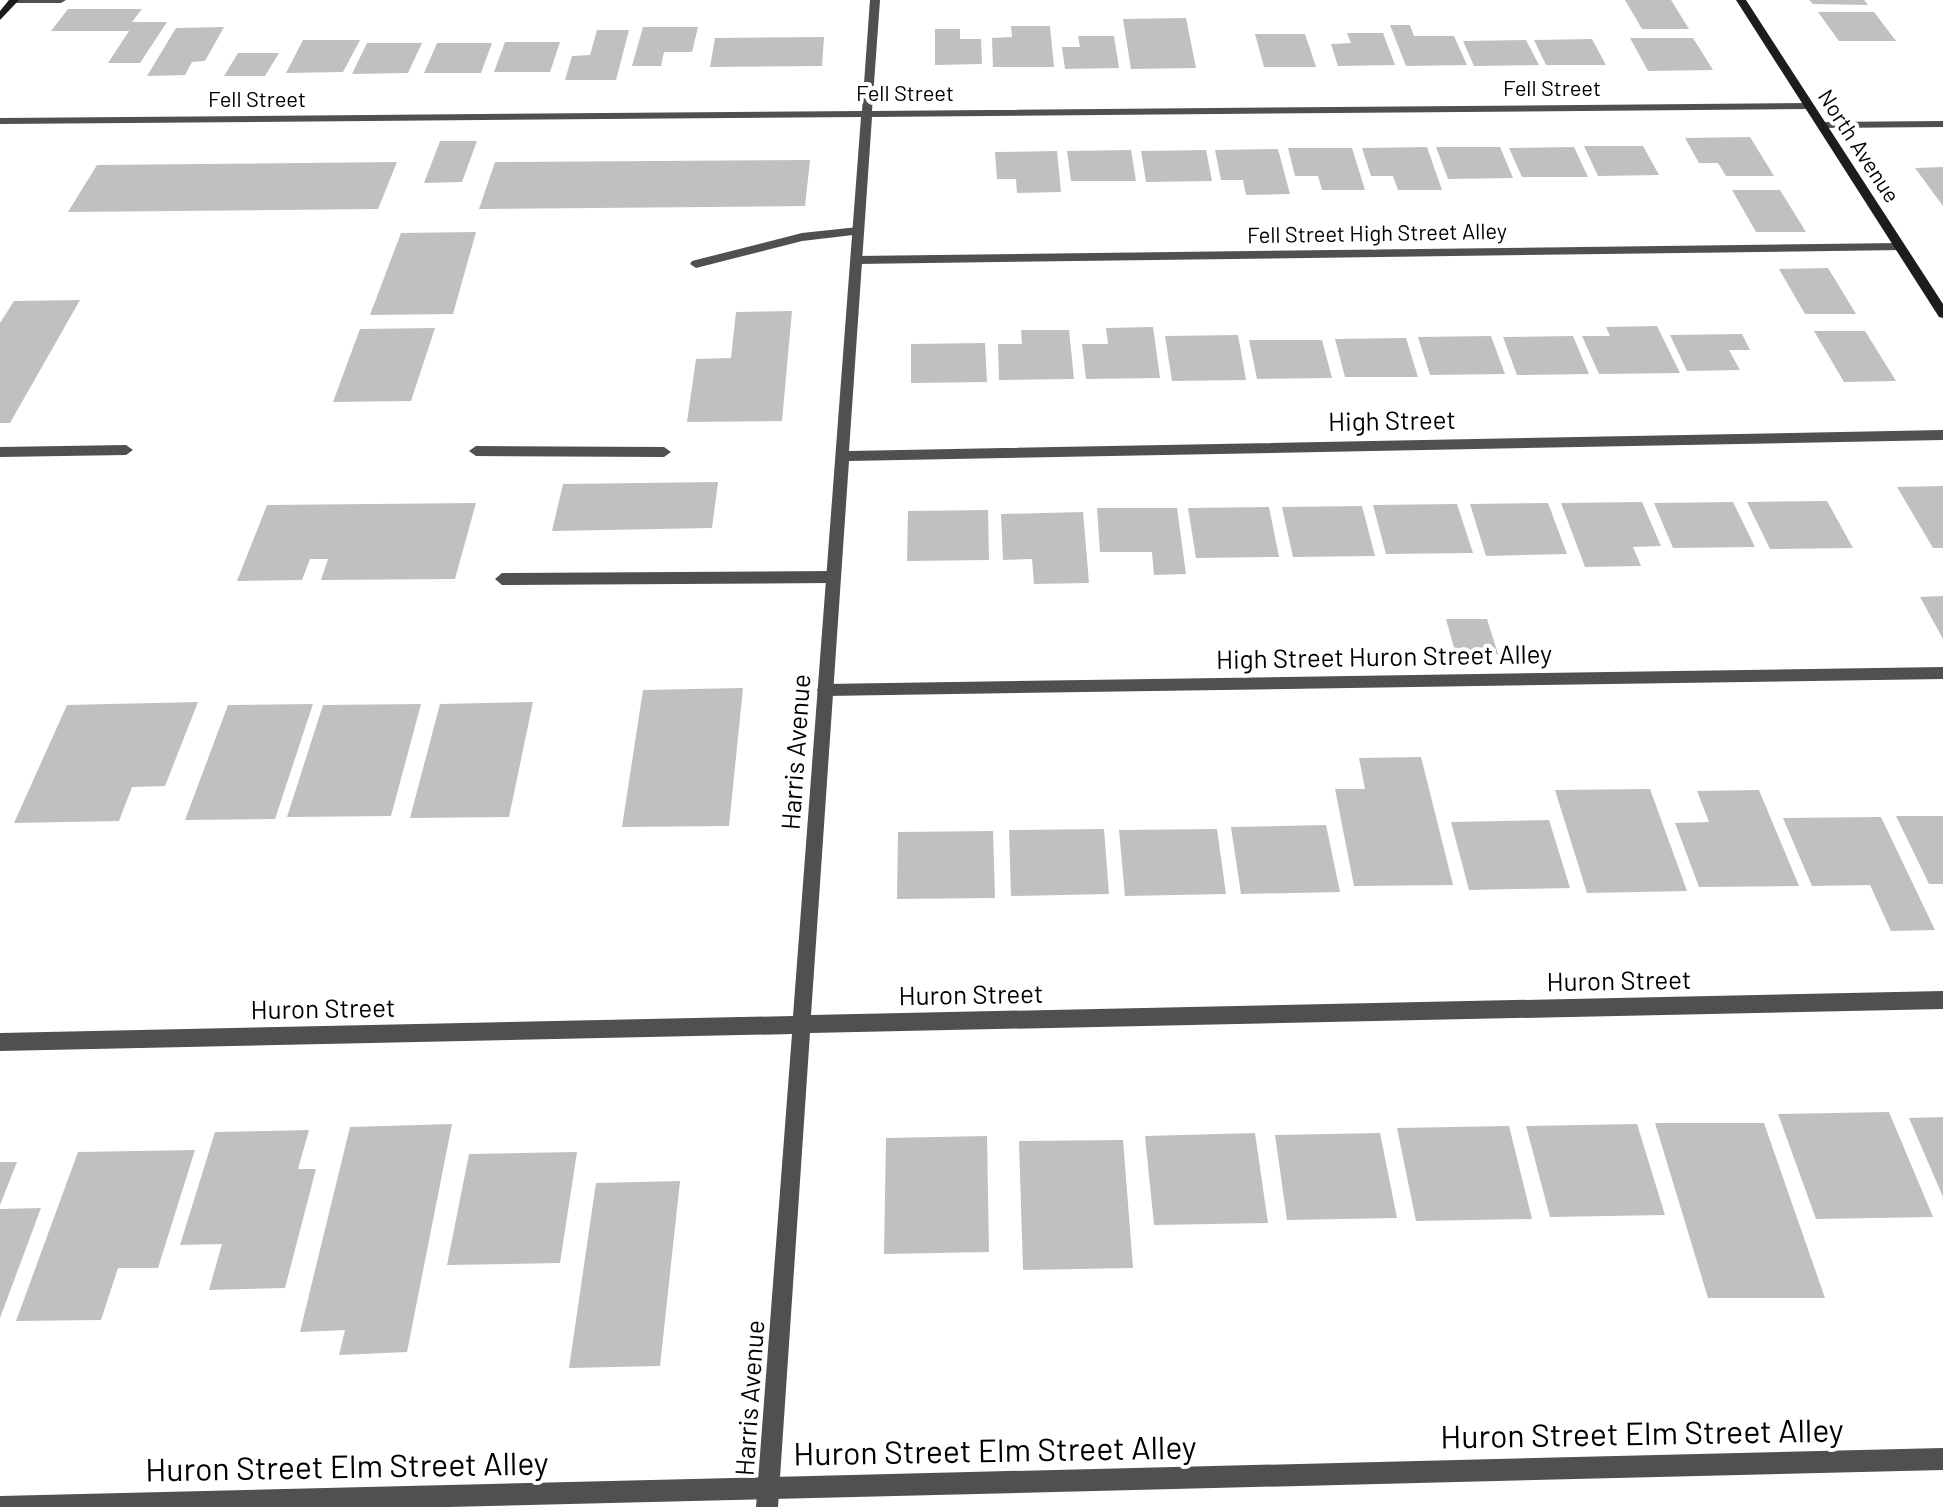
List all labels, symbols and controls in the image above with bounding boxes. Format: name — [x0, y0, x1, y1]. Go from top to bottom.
street label: Fell Street — [1503, 74, 1601, 100]
street label: Fell Street — [856, 79, 954, 105]
street label: North Avenue — [1814, 84, 1906, 207]
street label: Fell Street — [208, 85, 306, 111]
street label: Fell Street High Street Alley — [1247, 217, 1507, 247]
street label: High Street — [1328, 403, 1456, 436]
street label: High Street Huron Street Alley — [1216, 637, 1552, 674]
street label: Harris Avenue — [774, 673, 815, 831]
street label: Huron Street — [1546, 963, 1692, 996]
street label: Huron Street — [898, 977, 1044, 1010]
street label: Huron Street — [250, 991, 396, 1024]
street label: Harris Avenue — [728, 1319, 769, 1477]
street label: Huron Street Elm Street Alley — [1440, 1409, 1844, 1455]
street label: Huron Street Elm Street Alley — [793, 1426, 1197, 1472]
street label: Huron Street Elm Street Alley — [145, 1442, 549, 1488]

